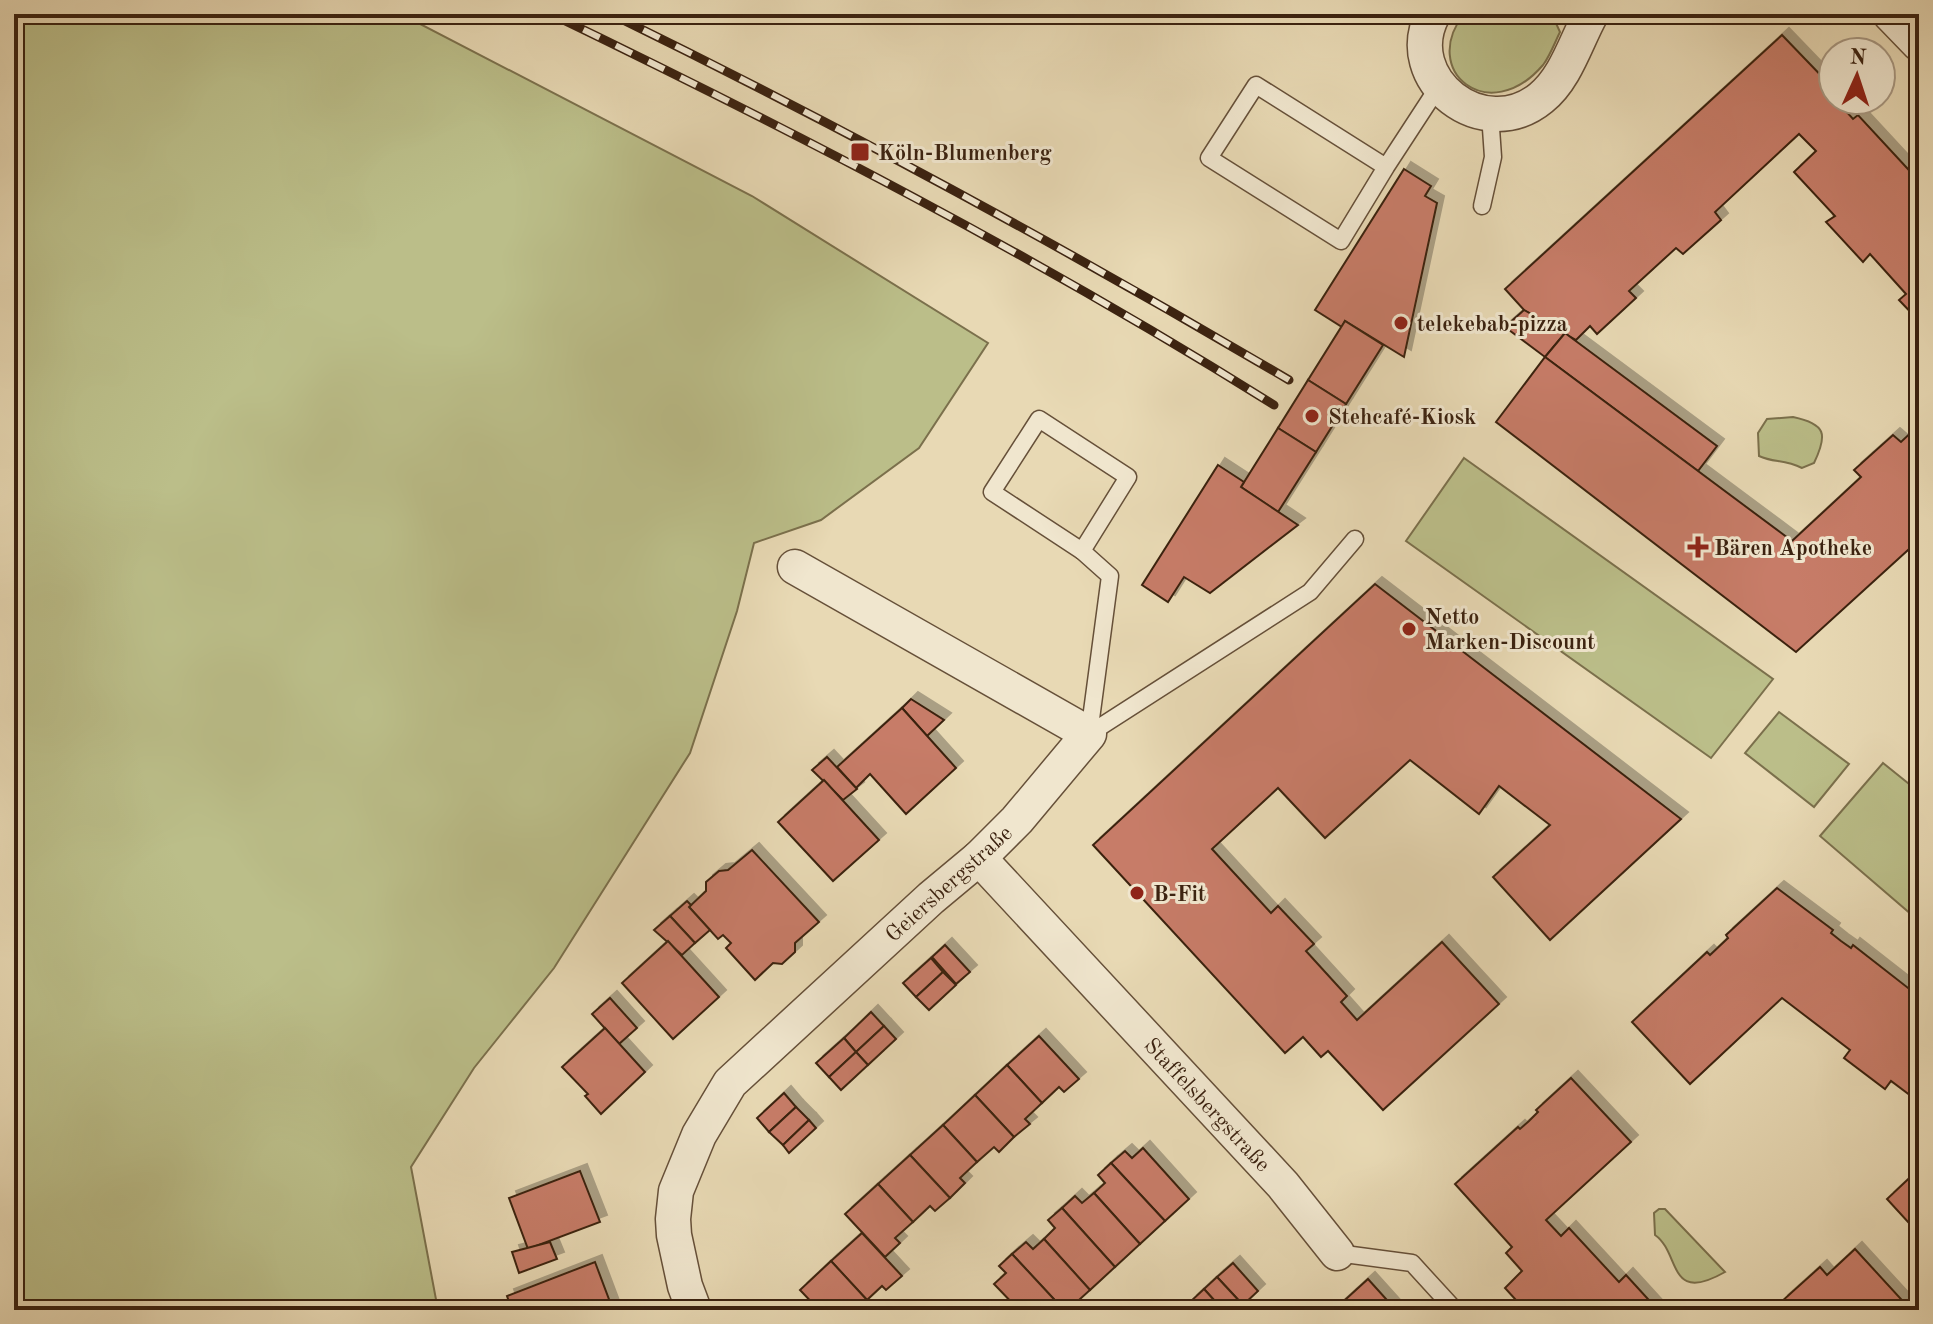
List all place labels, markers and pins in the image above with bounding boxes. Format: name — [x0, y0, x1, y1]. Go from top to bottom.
marker: Köln-Blumenberg — [849, 141, 871, 163]
place label: Köln-Blumenberg — [878, 143, 1052, 165]
marker: telekebab-pizza — [1392, 314, 1410, 332]
place label: telekebab-pizza — [1417, 314, 1568, 336]
marker: Stehcafé-Kiosk — [1303, 407, 1321, 425]
place label: Stehcafé-Kiosk — [1328, 407, 1476, 429]
marker: Bären Apotheke — [1689, 538, 1707, 556]
place label: Bären Apotheke — [1714, 538, 1872, 560]
place label: Netto Marken-Discount — [1425, 607, 1595, 654]
marker: Netto Marken-Discount — [1400, 620, 1418, 638]
marker: B-Fit — [1128, 884, 1146, 902]
place label: B-Fit — [1153, 884, 1206, 906]

